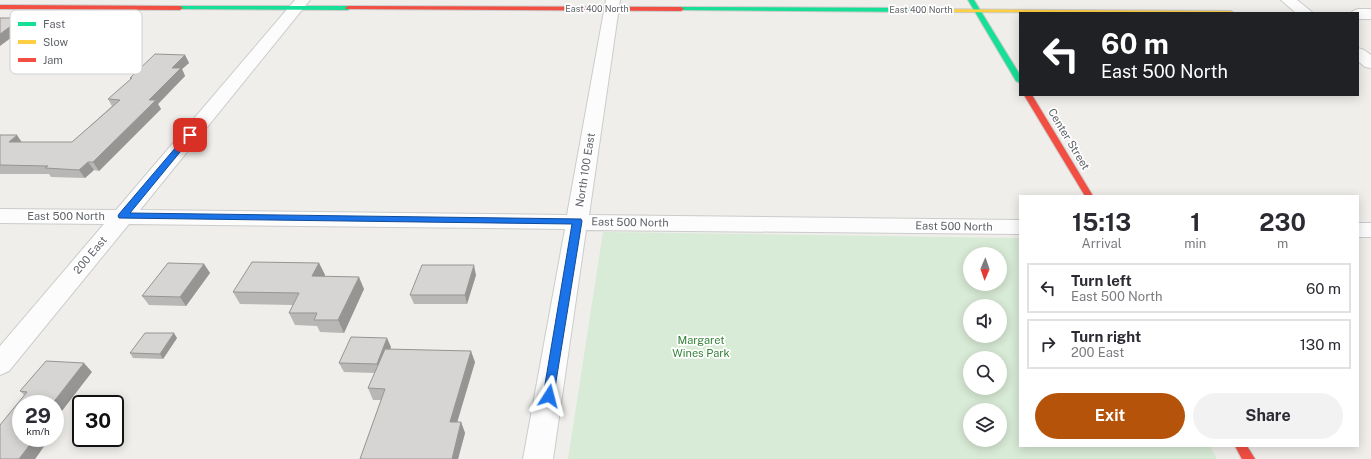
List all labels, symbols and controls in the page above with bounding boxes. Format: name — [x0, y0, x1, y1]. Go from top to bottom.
street label: East 400 North — [565, 3, 629, 14]
street label: East 400 North — [889, 4, 953, 15]
legend — [10, 10, 142, 74]
text: Fast — [43, 18, 65, 30]
text: 60 m — [1101, 27, 1169, 60]
icon: left — [1035, 28, 1087, 80]
text: Slow — [43, 36, 69, 48]
text: Jam — [43, 54, 63, 66]
text: East 500 North — [1101, 61, 1228, 82]
street label: Center Street — [1046, 106, 1092, 172]
pin — [173, 118, 207, 152]
icon: arrive — [179, 124, 201, 146]
street label: North 100 East — [573, 132, 597, 208]
text: 15:13 — [1072, 208, 1131, 236]
text: 1 — [1190, 208, 1200, 236]
text: 230 — [1259, 208, 1306, 236]
street label: East 500 North — [27, 210, 105, 222]
street label: East 500 North — [591, 215, 669, 229]
street label: East 500 North — [915, 219, 993, 233]
street label: 200 East — [71, 234, 109, 276]
text: Arrival — [1082, 236, 1122, 251]
text: min — [1184, 236, 1206, 251]
text: m — [1277, 236, 1288, 251]
north arrow — [963, 247, 1007, 291]
map controls — [963, 247, 1007, 447]
text: Turn left — [1071, 272, 1132, 289]
icon: left — [1037, 277, 1059, 299]
text: 60 m — [1306, 280, 1341, 297]
text: East 500 North — [1071, 289, 1163, 304]
button: sound — [963, 299, 1007, 343]
text: Turn right — [1071, 328, 1141, 345]
icon: right — [1037, 333, 1059, 355]
park label: Margaret Wines Park — [672, 334, 730, 359]
text: 130 m — [1300, 336, 1341, 353]
text: 200 East — [1071, 345, 1124, 360]
button: search — [963, 351, 1007, 395]
position arrow — [528, 375, 570, 417]
button: Exit — [1035, 393, 1185, 439]
button: Share — [1193, 393, 1343, 439]
speed limit sign: 30 — [72, 395, 124, 447]
button: layers — [963, 403, 1007, 447]
text: 29 — [25, 404, 51, 428]
text: km/h — [26, 425, 50, 437]

